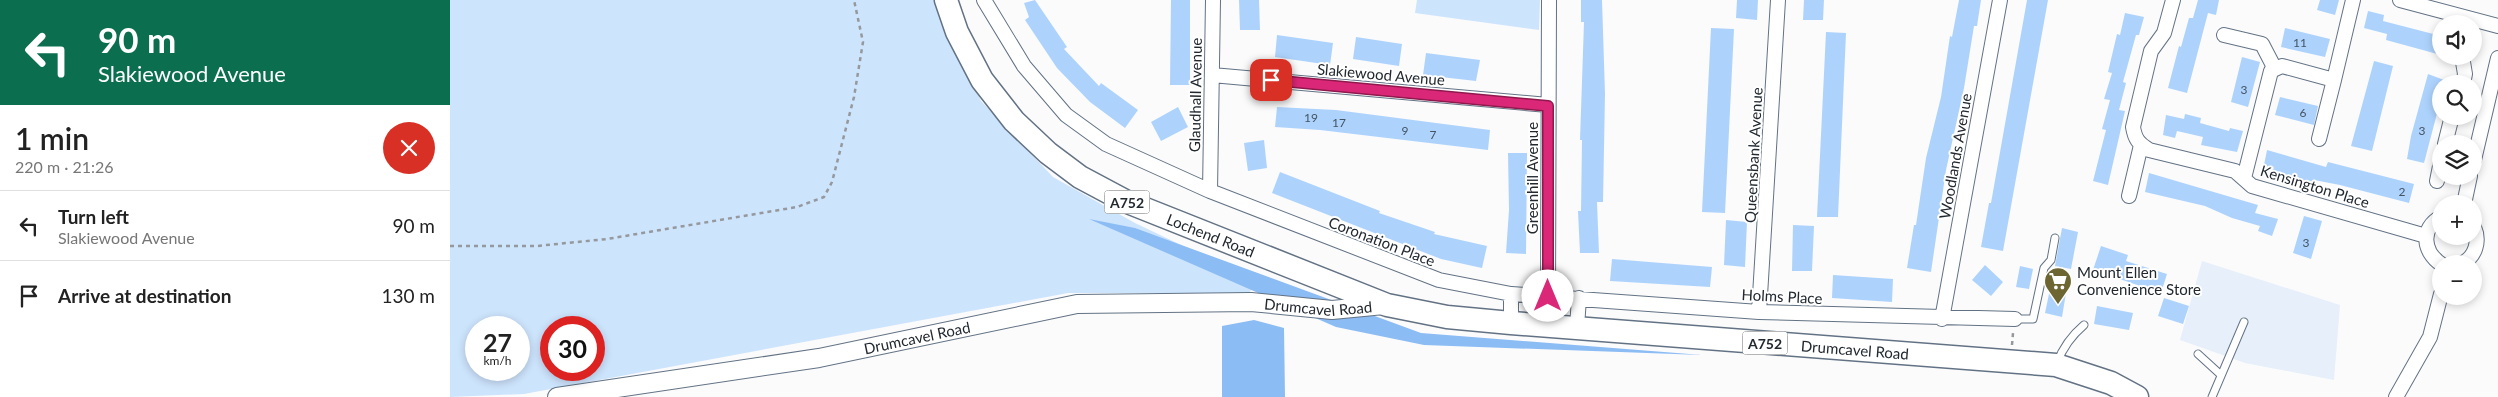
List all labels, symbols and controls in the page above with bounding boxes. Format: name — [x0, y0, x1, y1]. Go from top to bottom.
map controls — [2432, 15, 2482, 305]
button: sound — [2432, 15, 2482, 65]
text: 90 m — [98, 18, 176, 60]
icon: left — [15, 20, 80, 85]
house number: 11 — [2293, 35, 2307, 50]
street label: Glaudhall Avenue — [1185, 37, 1205, 152]
pin — [1250, 59, 1292, 101]
street label: Slakiewood Avenue — [1316, 59, 1446, 89]
text: Slakiewood Avenue — [98, 60, 286, 87]
icon: arrive — [1257, 66, 1285, 94]
button: search — [2432, 75, 2482, 125]
house number: 3 — [2241, 82, 2248, 97]
street label: Queensbank Avenue — [1740, 87, 1766, 223]
street label: Woodlands Avenue — [1935, 92, 1975, 220]
house number: 6 — [2300, 105, 2307, 120]
house number: 19 — [1304, 110, 1318, 125]
house number: 17 — [1332, 115, 1346, 130]
text: 1 min — [15, 120, 89, 156]
button: close — [383, 122, 435, 174]
street label: Greenhill Avenue — [1523, 122, 1541, 234]
house number: 9 — [1402, 123, 1409, 138]
house number: 3 — [2419, 123, 2426, 138]
house number: 7 — [1430, 127, 1437, 142]
button: layers — [2432, 135, 2482, 185]
text: 220 m · 21:26 — [15, 157, 114, 176]
street label: Kensington Place — [2258, 161, 2372, 211]
house number: 2 — [2399, 184, 2406, 199]
road number: A752 — [1104, 190, 1150, 213]
button: + — [2432, 195, 2482, 245]
text: Turn left — [58, 205, 129, 228]
street label: Lochend Road — [1164, 210, 1257, 261]
icon: left — [15, 212, 43, 240]
street label: Coronation Place — [1326, 212, 1438, 270]
text: 90 m — [392, 214, 435, 237]
text: Slakiewood Avenue — [58, 228, 195, 247]
house number: 3 — [2303, 235, 2310, 250]
button: − — [2432, 255, 2482, 305]
place label: Mount Ellen Convenience Store — [2077, 263, 2201, 298]
supermarket icon: Mount Ellen Convenience Store — [2043, 266, 2073, 305]
position arrow — [1521, 269, 1573, 321]
icon: arrive — [15, 282, 43, 310]
text: Arrive at destination — [58, 284, 231, 307]
text: 130 m — [381, 284, 435, 307]
street label: Holms Place — [1741, 285, 1823, 307]
street label: Drumcavel Road — [1264, 294, 1373, 319]
speed limit sign: 30 — [540, 316, 605, 381]
street label: Drumcavel Road — [862, 318, 972, 357]
text: 27 — [483, 327, 512, 357]
road number: A752 — [1742, 332, 1788, 354]
street label: Drumcavel Road — [1800, 336, 1910, 363]
text: km/h — [483, 353, 512, 368]

